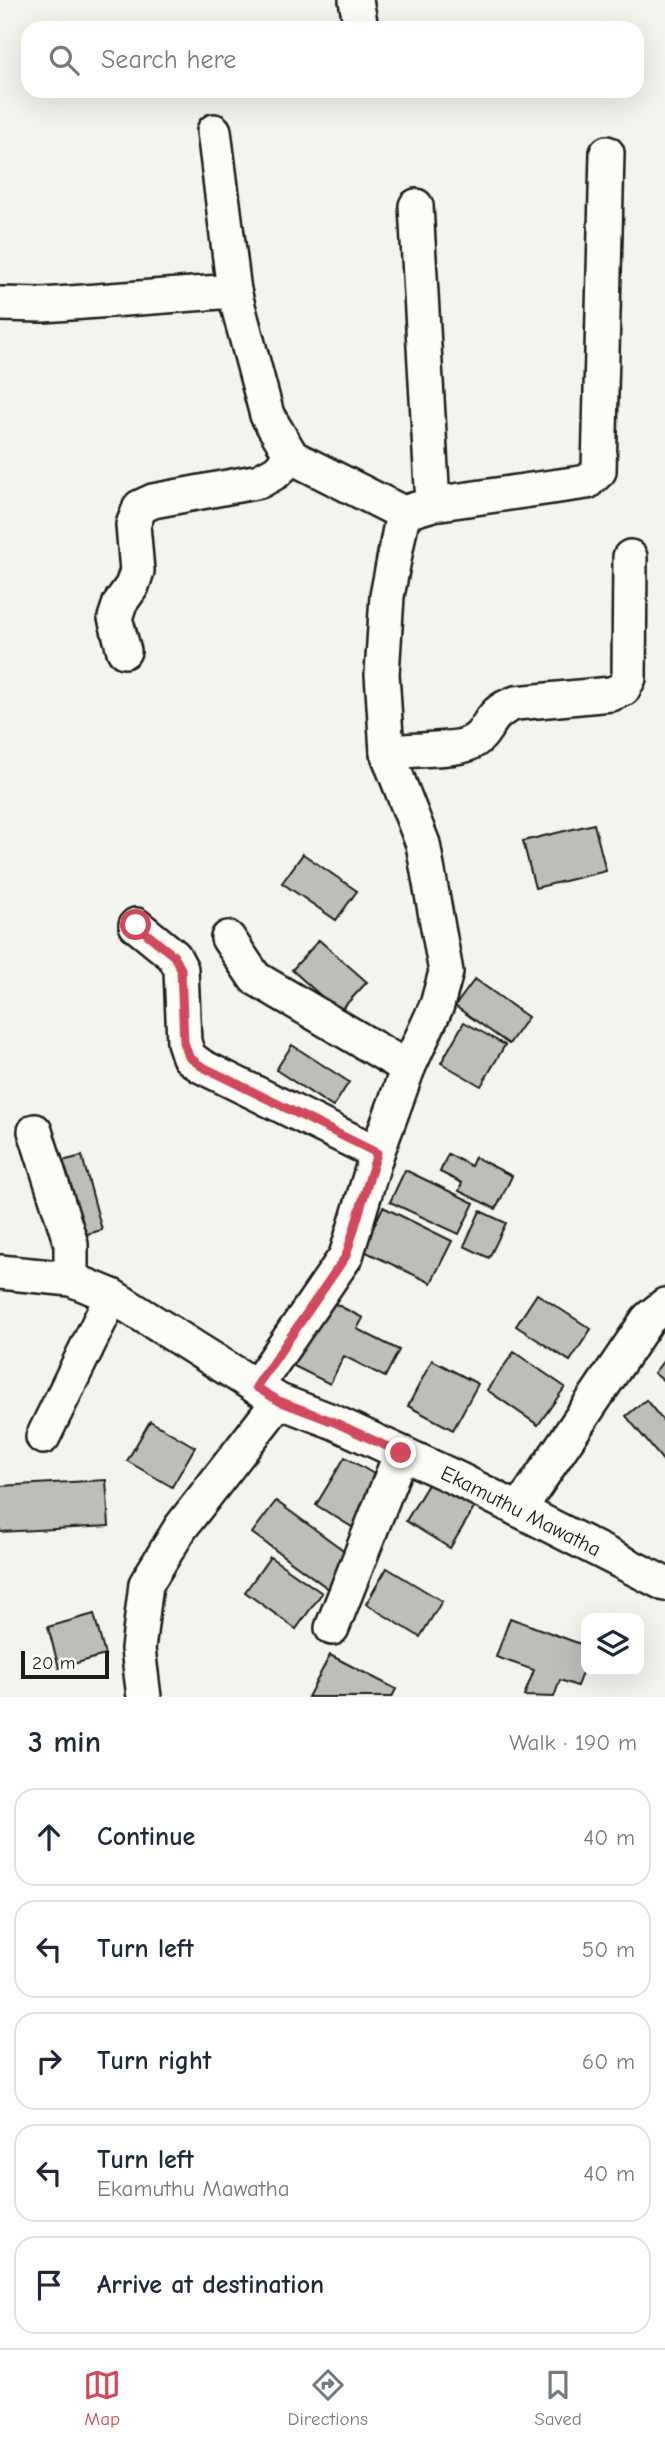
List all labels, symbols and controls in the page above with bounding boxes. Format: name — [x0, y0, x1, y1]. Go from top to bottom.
search box — [21, 21, 644, 98]
icon: search — [45, 41, 83, 79]
text: Search here — [101, 45, 236, 75]
route start — [120, 909, 151, 940]
route end — [385, 1437, 416, 1468]
street label: Ekamuthu Mawatha — [437, 1461, 605, 1561]
map controls — [581, 1613, 644, 1676]
button: layers — [581, 1613, 644, 1676]
scale bar — [21, 1648, 108, 1680]
text: 20 m — [32, 1652, 76, 1674]
text: 3 min — [28, 1725, 101, 1760]
text: Walk · 190 m — [509, 1729, 637, 1756]
icon: ahead — [30, 1818, 68, 1856]
text: Continue — [97, 1822, 195, 1852]
text: 40 m — [583, 1824, 635, 1851]
icon: left — [30, 1930, 68, 1968]
text: Turn left — [97, 1934, 194, 1964]
text: 50 m — [582, 1936, 635, 1963]
icon: right — [30, 2042, 68, 2080]
text: Turn right — [97, 2046, 211, 2076]
text: 60 m — [582, 2048, 635, 2075]
text: Turn left — [97, 2145, 194, 2175]
icon: left — [30, 2154, 68, 2192]
text: 40 m — [583, 2160, 635, 2187]
text: Ekamuthu Mawatha — [97, 2175, 290, 2202]
icon: arrive — [30, 2266, 68, 2304]
text: Arrive at destination — [97, 2270, 324, 2300]
tab: Map — [83, 2366, 121, 2430]
tab: Directions — [288, 2366, 368, 2430]
tab: Saved — [534, 2366, 582, 2430]

